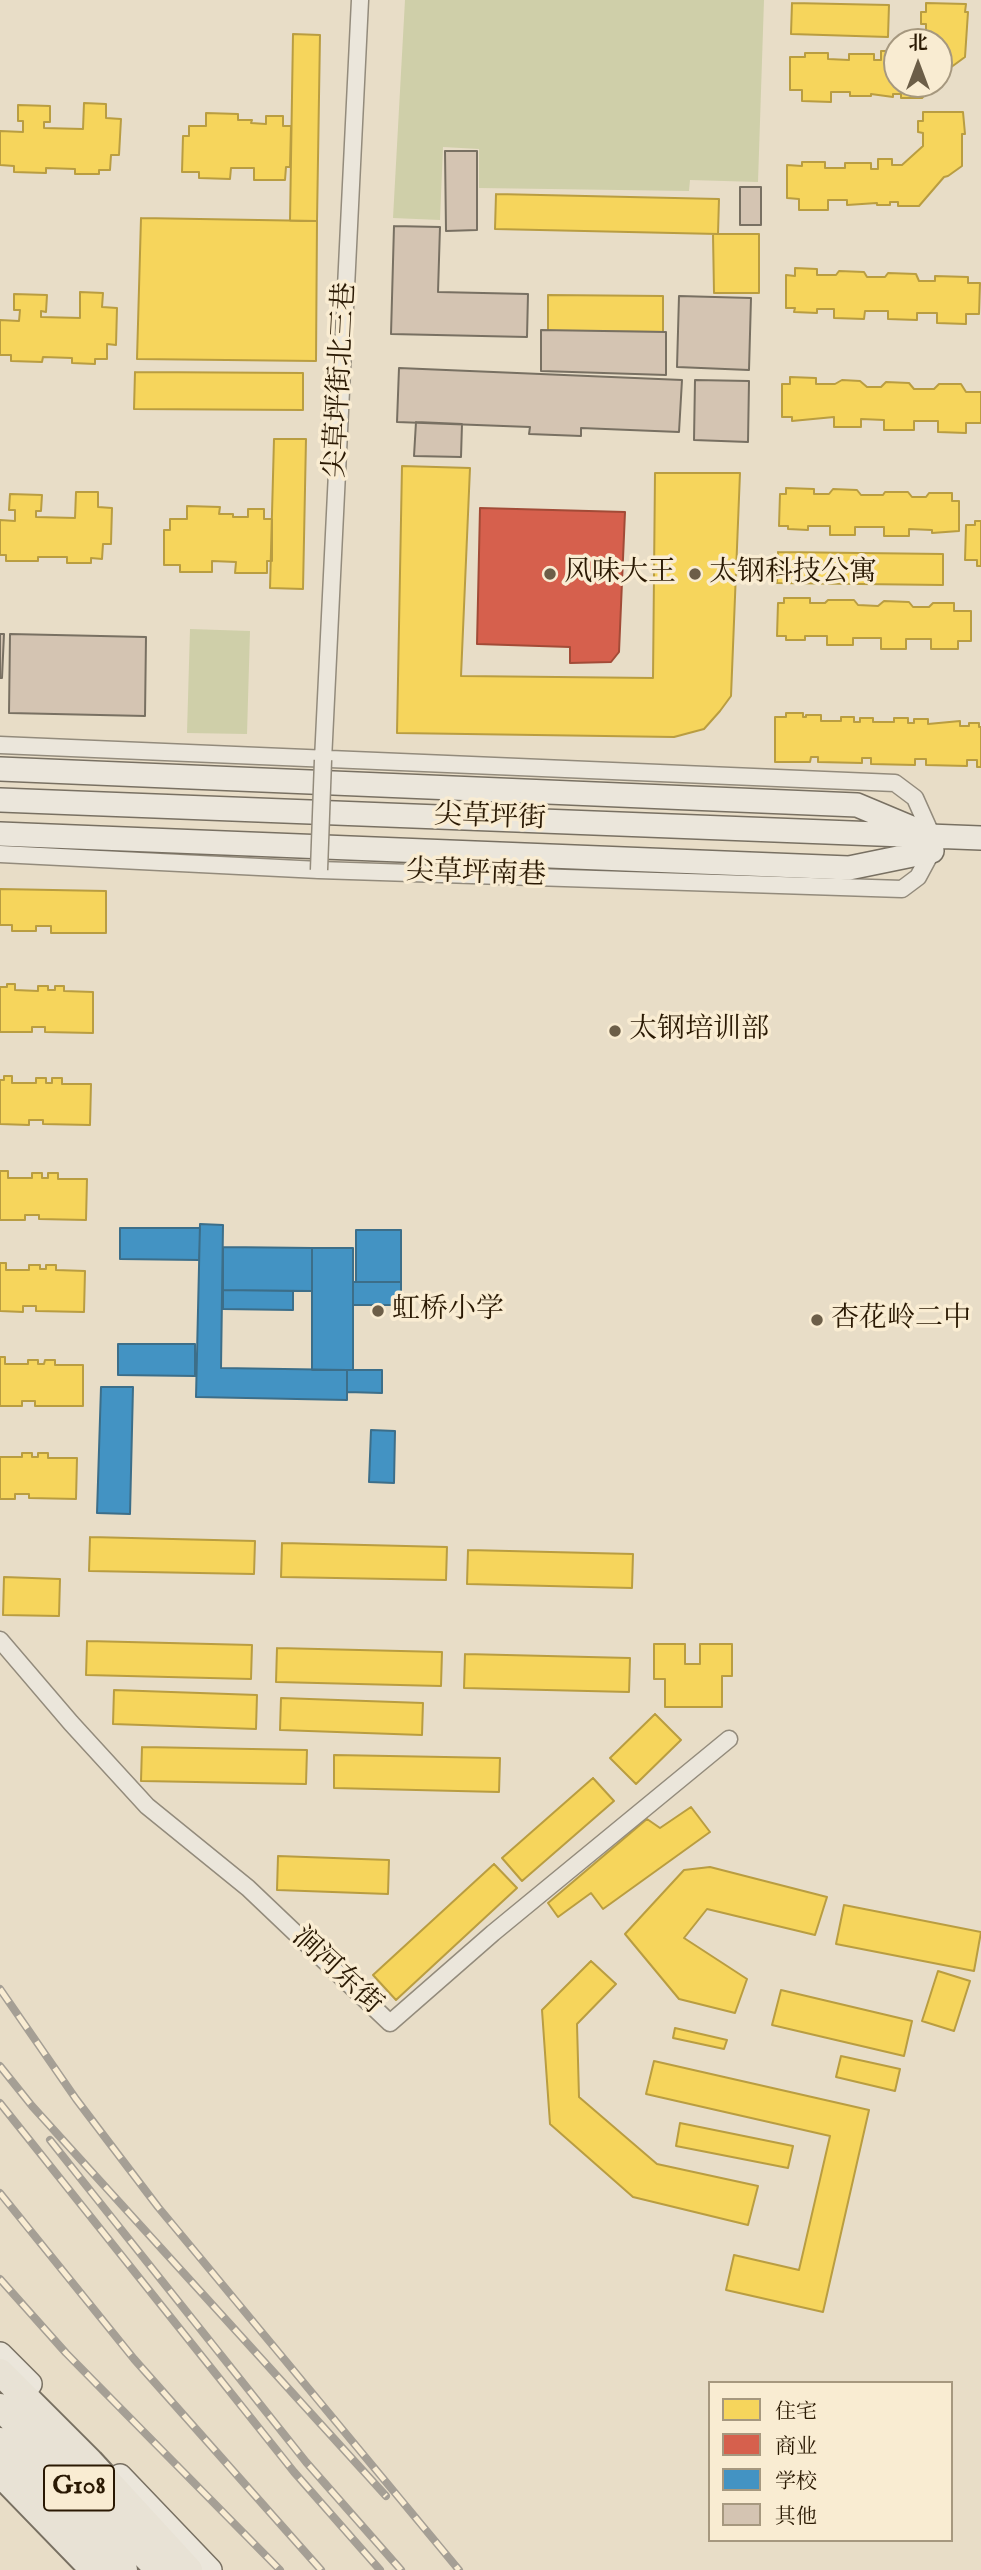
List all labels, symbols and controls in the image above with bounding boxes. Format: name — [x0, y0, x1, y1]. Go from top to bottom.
north arrow — [883, 28, 953, 98]
text: 北 — [908, 32, 928, 56]
street label: 尖草坪街北三巷 — [320, 281, 364, 479]
place label: 风味大王 — [564, 557, 676, 591]
place label: 太钢科技公寓 — [709, 557, 877, 591]
marker: 风味大王 — [542, 566, 558, 582]
marker: 太钢科技公寓 — [687, 566, 703, 582]
street label: 尖草坪街 — [433, 800, 547, 838]
street label: 尖草坪南巷 — [405, 856, 547, 894]
place label: 太钢培训部 — [629, 1014, 769, 1048]
marker: 太钢培训部 — [607, 1023, 623, 1039]
place label: 虹桥小学 — [392, 1294, 504, 1328]
marker: 虹桥小学 — [370, 1303, 386, 1319]
place label: 杏花岭二中 — [831, 1303, 971, 1337]
marker: 杏花岭二中 — [809, 1312, 825, 1328]
street label: 涧河东街 — [284, 1922, 388, 2022]
legend — [708, 2381, 953, 2542]
text: 住宅 — [775, 2399, 817, 2426]
text: 商业 — [775, 2434, 817, 2461]
road number: G108 — [44, 2466, 114, 2510]
text: 学校 — [775, 2469, 817, 2496]
text: 其他 — [775, 2504, 817, 2531]

